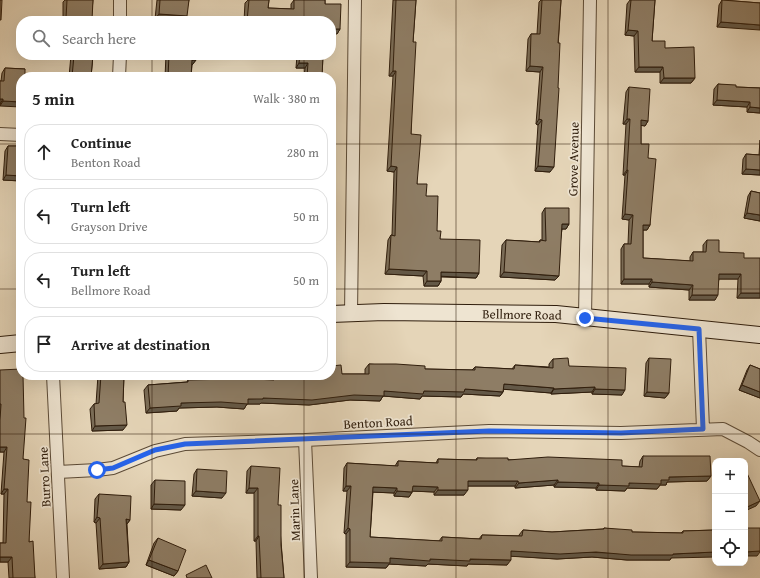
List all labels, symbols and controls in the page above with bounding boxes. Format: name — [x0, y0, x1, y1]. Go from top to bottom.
search box — [16, 16, 336, 60]
icon: search — [30, 27, 52, 49]
text: Search here — [62, 28, 136, 49]
text: 5 min — [32, 86, 74, 111]
text: Walk · 380 m — [253, 89, 320, 108]
street label: Grove Avenue — [563, 122, 584, 196]
text: Continue — [71, 132, 132, 153]
icon: ahead — [33, 141, 55, 163]
text: 280 m — [287, 143, 319, 162]
text: Benton Road — [71, 153, 140, 172]
text: Turn left — [71, 196, 130, 217]
icon: left — [33, 205, 55, 227]
text: 50 m — [293, 207, 319, 226]
text: Grayson Drive — [71, 217, 148, 236]
text: Turn left — [71, 260, 130, 281]
icon: left — [33, 269, 55, 291]
text: 50 m — [293, 271, 319, 290]
text: Bellmore Road — [71, 281, 150, 300]
street label: Bellmore Road — [482, 304, 562, 325]
route end — [576, 309, 594, 327]
icon: arrive — [33, 333, 55, 355]
text: Arrive at destination — [71, 334, 210, 355]
street label: Benton Road — [343, 411, 413, 434]
street label: Burro Lane — [33, 446, 56, 508]
map controls — [712, 458, 748, 566]
button: + — [712, 458, 748, 494]
route start — [88, 461, 106, 479]
street label: Marin Lane — [284, 479, 305, 541]
button: − — [712, 494, 748, 530]
button: locate — [712, 530, 748, 566]

